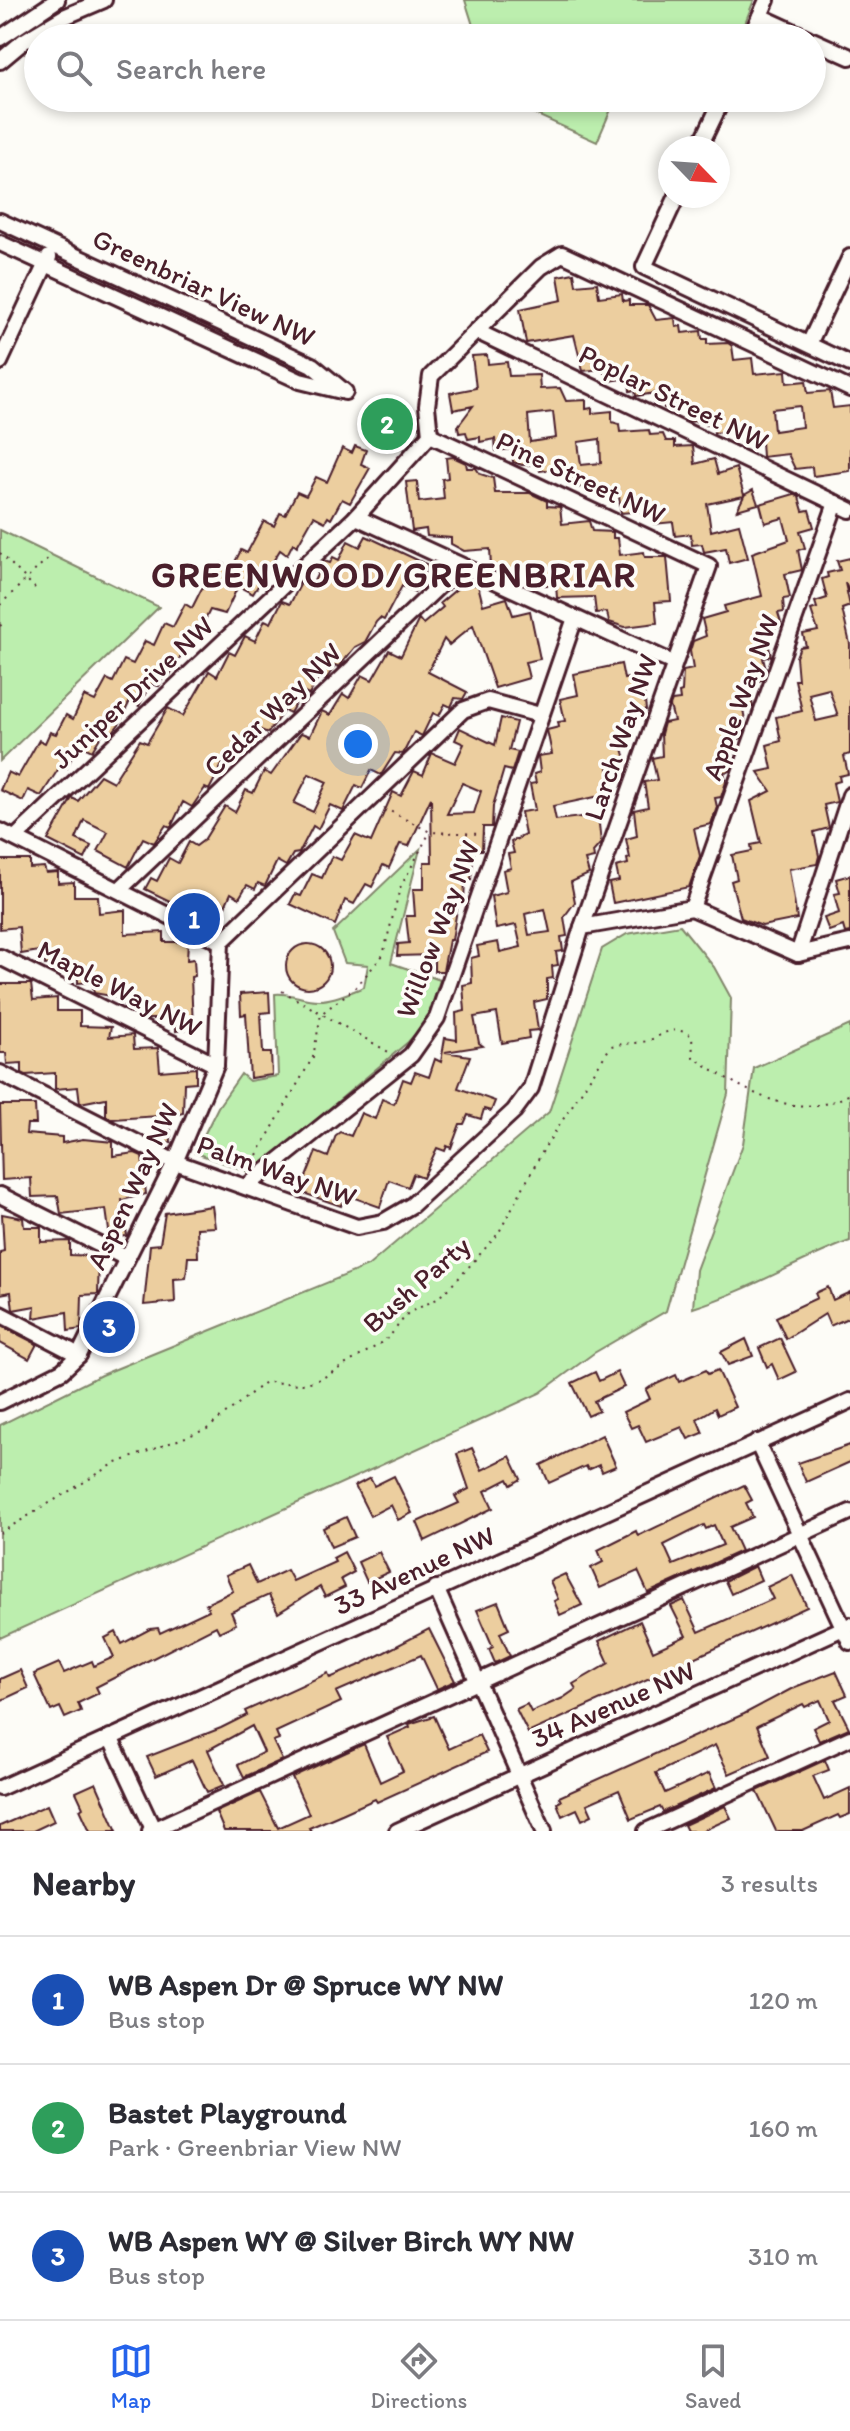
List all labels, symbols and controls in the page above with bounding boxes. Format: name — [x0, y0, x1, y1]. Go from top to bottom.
search box — [24, 24, 826, 112]
icon: search — [52, 46, 96, 90]
text: Search here — [116, 50, 266, 87]
north arrow — [658, 136, 730, 208]
street label: Greenbriar View NW — [87, 221, 321, 354]
street label: Poplar Street NW — [574, 336, 774, 458]
pin: 2 — [361, 394, 413, 454]
street label: Pine Street NW — [491, 423, 671, 531]
district label: GREENWOOD/GREENBRIAR — [151, 553, 637, 596]
street label: Juniper Drive NW — [44, 608, 220, 776]
street label: Apple Way NW — [694, 609, 786, 785]
street label: Cedar Way NW — [196, 635, 348, 783]
street label: Larch Way NW — [576, 649, 664, 825]
your location — [338, 724, 378, 764]
street label: Willow Way NW — [388, 835, 486, 1023]
pin: 1 — [168, 889, 220, 949]
street label: Maple Way NW — [32, 932, 208, 1044]
street label: Aspen Way NW — [79, 1097, 185, 1275]
street label: Palm Way NW — [193, 1127, 361, 1213]
street label: Bush Party — [355, 1228, 477, 1340]
pin: 3 — [83, 1297, 135, 1357]
street label: 33 Avenue NW — [328, 1518, 500, 1622]
street label: 34 Avenue NW — [526, 1653, 700, 1755]
text: Nearby — [32, 1863, 135, 1904]
text: 3 results — [721, 1867, 818, 1899]
text: WB Aspen Dr @ Spruce WY NW — [108, 1966, 503, 2003]
text: 1 — [52, 1984, 64, 2016]
text: 120 m — [749, 1984, 818, 2016]
text: Bus stop — [108, 2003, 205, 2035]
text: Bastet Playground — [108, 2094, 346, 2131]
text: 2 — [51, 2112, 65, 2144]
text: 160 m — [748, 2112, 818, 2144]
text: Park · Greenbriar View NW — [108, 2131, 402, 2163]
text: WB Aspen WY @ Silver Birch WY NW — [108, 2222, 574, 2259]
text: 3 — [51, 2240, 65, 2272]
text: 310 m — [748, 2240, 818, 2272]
text: Bus stop — [108, 2259, 205, 2291]
tab: Map — [109, 2339, 153, 2414]
tab: Directions — [371, 2339, 467, 2414]
tab: Saved — [685, 2339, 741, 2414]

